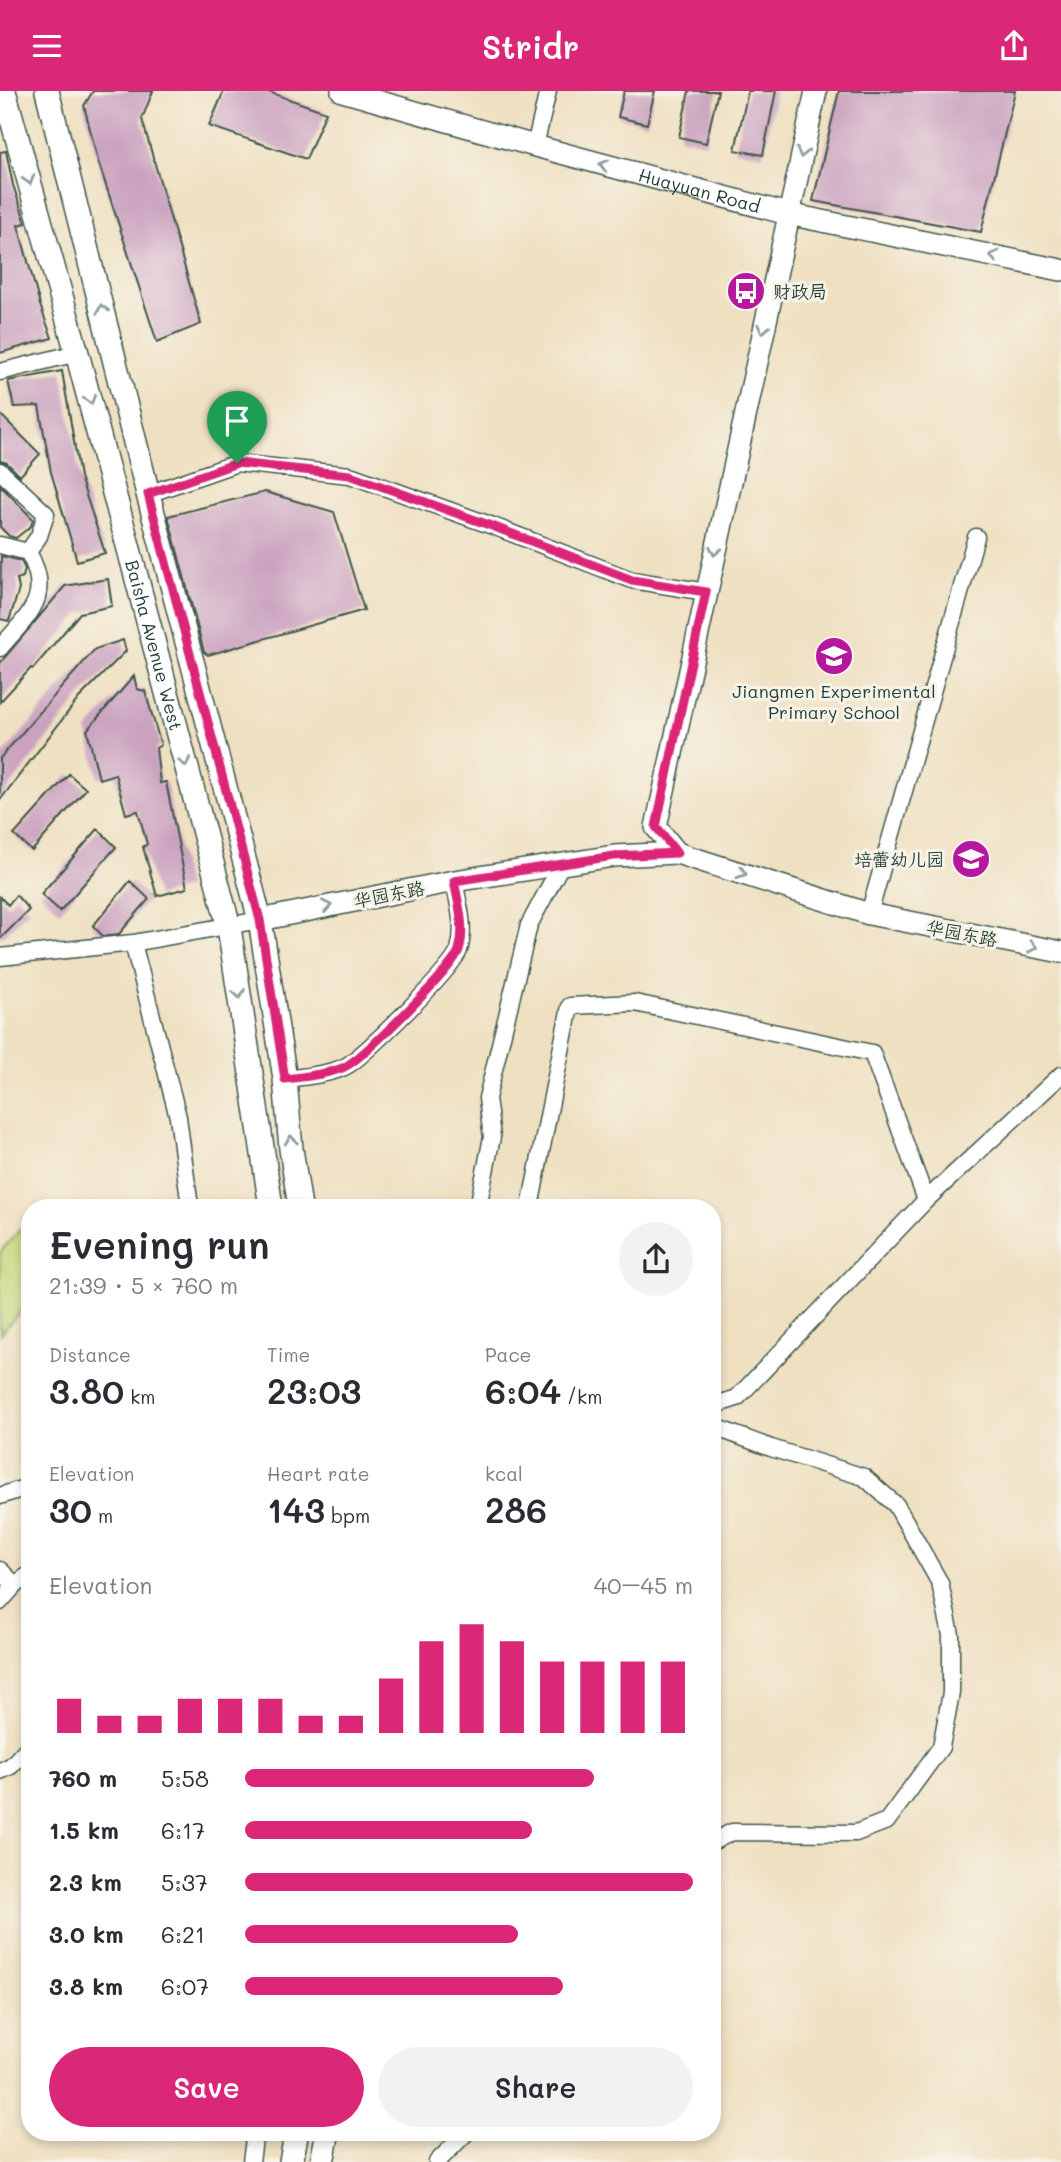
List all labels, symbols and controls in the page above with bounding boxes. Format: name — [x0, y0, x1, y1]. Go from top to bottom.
text: Stridr — [482, 25, 579, 67]
icon: menu — [28, 27, 66, 65]
icon: share — [995, 27, 1033, 65]
one-way arrow — [796, 147, 810, 159]
one-way arrow — [598, 159, 610, 173]
street label: Huayuan Road — [636, 162, 763, 218]
one-way arrow — [21, 174, 36, 186]
one-way arrow — [988, 250, 1000, 265]
bus stop icon: 财政局 — [725, 270, 767, 312]
place label: 财政局 — [773, 279, 827, 303]
one-way arrow — [96, 303, 110, 315]
one-way arrow — [757, 323, 772, 335]
pin — [207, 391, 267, 463]
one-way arrow — [82, 394, 96, 406]
icon: arrive — [218, 402, 256, 440]
one-way arrow — [708, 545, 723, 557]
street label: Baisha Avenue West — [120, 557, 188, 733]
school or university icon: Jiangmen Experimental Primary School — [813, 635, 855, 677]
place label: Jiangmen Experimental Primary School — [732, 679, 936, 724]
one-way arrow — [177, 756, 192, 768]
school or university icon: 培蕾幼儿园 — [950, 838, 992, 880]
place label: 培蕾幼儿园 — [854, 847, 944, 871]
one-way arrow — [736, 865, 748, 880]
street label: 华园东路 — [351, 875, 427, 913]
one-way arrow — [321, 900, 333, 915]
street label: 华园东路 — [924, 914, 1000, 952]
one-way arrow — [1027, 938, 1039, 953]
one-way arrow — [231, 988, 246, 1000]
one-way arrow — [284, 1134, 299, 1145]
text: Evening run — [49, 1219, 270, 1269]
button: share — [619, 1222, 693, 1296]
text: 21:39 · 5 × 760 m — [49, 1270, 238, 1300]
text: Distance — [49, 1342, 131, 1367]
text: Time — [267, 1342, 310, 1367]
text: Pace — [485, 1342, 531, 1367]
text: 3.80 — [49, 1367, 124, 1413]
text: 23:03 — [267, 1367, 361, 1413]
text: 6:04 — [485, 1367, 561, 1413]
text: km — [124, 1384, 156, 1409]
text: /km — [561, 1384, 602, 1409]
text: Elevation — [49, 1461, 134, 1486]
text: Heart rate — [267, 1461, 370, 1486]
text: kcal — [485, 1461, 523, 1486]
text: 30 — [49, 1486, 92, 1532]
text: 143 — [267, 1486, 325, 1532]
text: 286 — [485, 1486, 547, 1532]
text: m — [92, 1503, 113, 1528]
text: bpm — [325, 1503, 370, 1528]
text: Elevation — [49, 1570, 152, 1600]
text: 40–45 m — [594, 1570, 693, 1600]
text: 760 m — [49, 1763, 117, 1793]
text: 5:58 — [161, 1763, 209, 1793]
text: 1.5 km — [49, 1815, 119, 1845]
text: 6:17 — [161, 1815, 205, 1845]
text: 2.3 km — [49, 1867, 122, 1897]
text: 5:37 — [161, 1867, 208, 1897]
text: 3.0 km — [49, 1919, 124, 1949]
text: 6:21 — [161, 1919, 205, 1949]
text: 3.8 km — [49, 1971, 123, 2001]
text: 6:07 — [161, 1971, 209, 2001]
button: Save — [49, 2047, 364, 2127]
button: Share — [378, 2047, 693, 2127]

